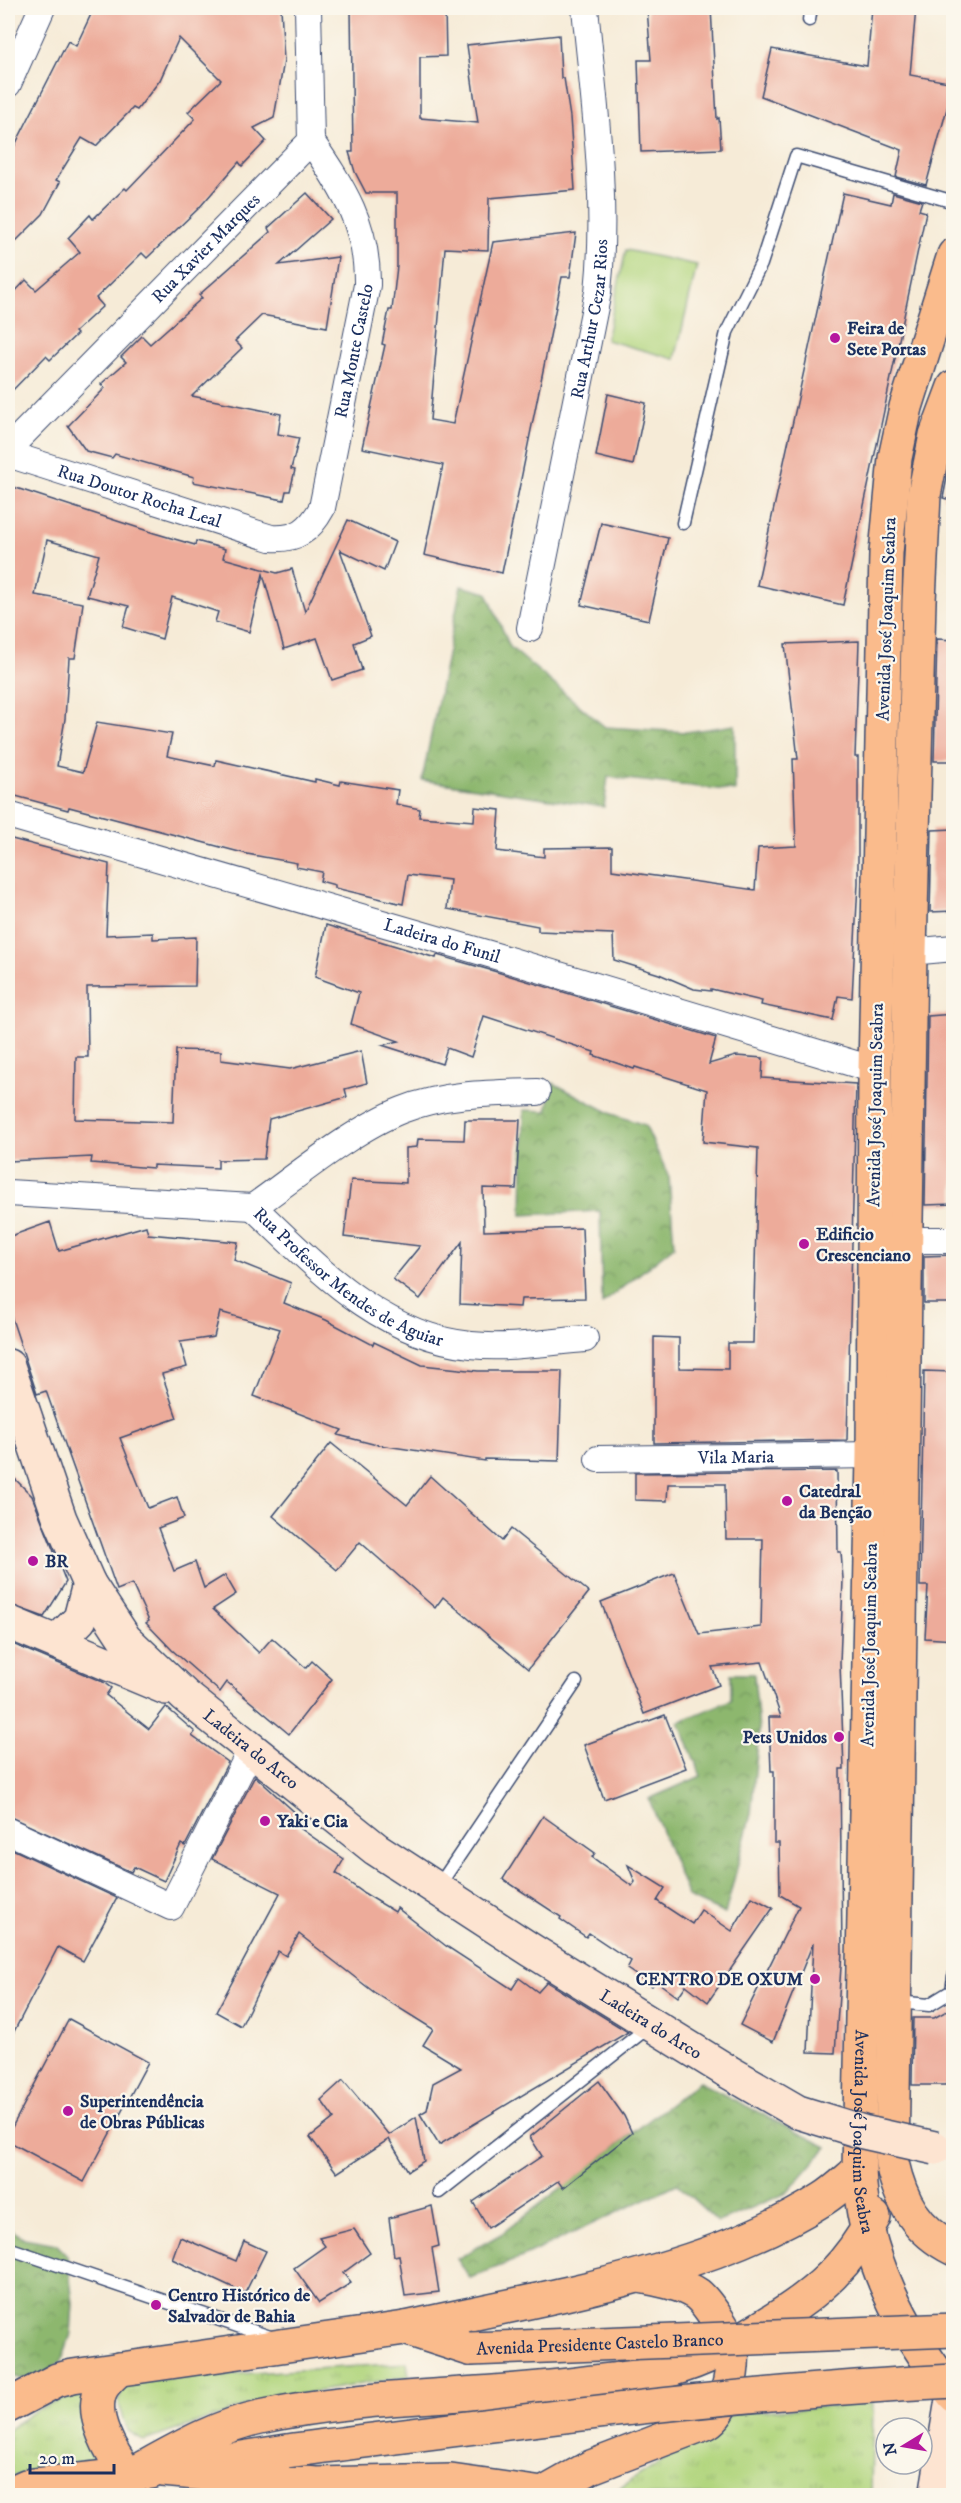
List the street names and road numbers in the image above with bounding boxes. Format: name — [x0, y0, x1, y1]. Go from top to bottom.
street label: Rua Xavier Marques — [148, 189, 265, 308]
street label: Rua Arthur Cezar Rios — [567, 239, 613, 401]
street label: Rua Monte Castelo — [330, 282, 379, 420]
street label: Rua Doutor Rocha Leal — [54, 460, 225, 534]
street label: Avenida José Joaquim Seabra — [872, 516, 902, 721]
street label: Ladeira do Funil — [381, 914, 503, 969]
street label: Avenida José Joaquim Seabra — [863, 1003, 889, 1207]
street label: Rua Professor Mendes de Aguiar — [248, 1203, 446, 1352]
street label: Vila Maria — [697, 1446, 774, 1470]
street label: Avenida José Joaquim Seabra — [857, 1543, 883, 1747]
street label: Ladeira do Arco — [198, 1705, 303, 1795]
street label: Ladeira do Arco — [595, 1985, 706, 2065]
street label: Avenida José Joaquim Seabra — [847, 2029, 878, 2236]
street label: Avenida Presidente Castelo Branco — [476, 2329, 724, 2361]

